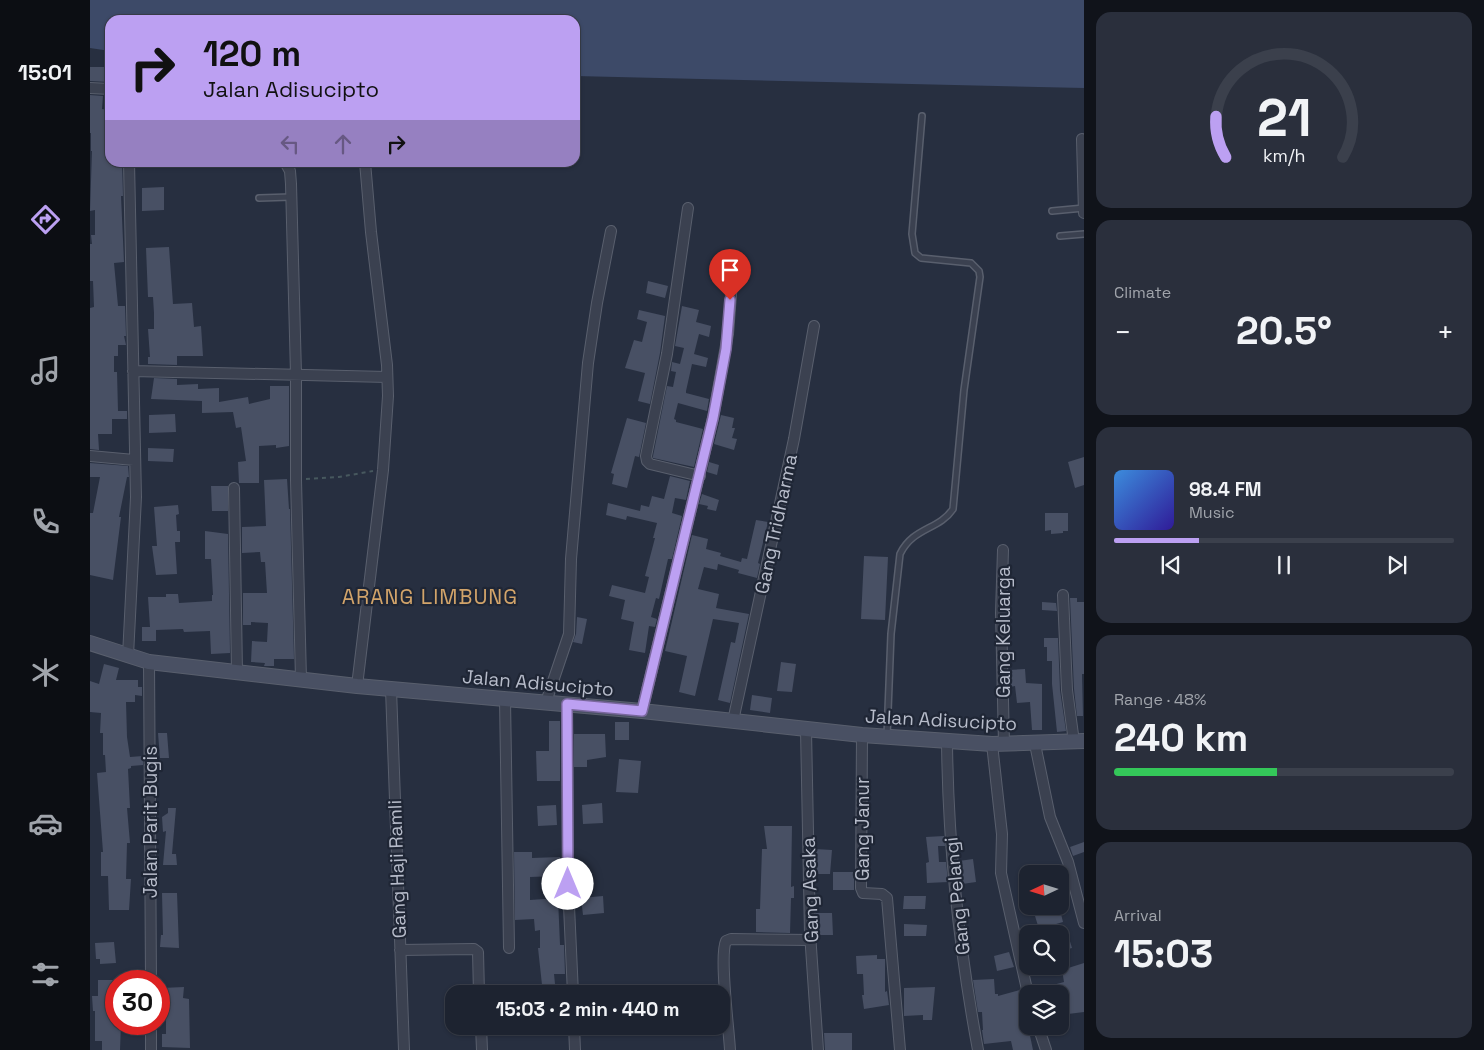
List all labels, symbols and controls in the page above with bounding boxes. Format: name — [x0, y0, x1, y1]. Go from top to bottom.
text: 120 m — [203, 32, 301, 76]
icon: right — [120, 35, 185, 100]
text: 15:01 — [18, 58, 72, 86]
text: Jalan Adisucipto — [203, 75, 379, 103]
text: 21 — [1257, 85, 1311, 151]
icon: left — [276, 130, 304, 158]
icon: ahead — [329, 130, 357, 158]
icon: right — [382, 130, 410, 158]
text: km/h — [1263, 144, 1305, 167]
icon: directions — [28, 202, 63, 237]
pin — [709, 249, 751, 300]
icon: arrive — [716, 256, 744, 284]
text: Climate — [1114, 282, 1171, 303]
text: 20.5° — [1236, 307, 1332, 355]
text: − — [1114, 314, 1131, 350]
text: + — [1437, 314, 1454, 350]
icon: music — [28, 353, 63, 388]
street label: Gang Tridharma — [749, 452, 803, 596]
text: 98.4 FM — [1189, 477, 1262, 502]
text: Music — [1189, 502, 1235, 523]
icon: phone — [28, 504, 63, 539]
icon: previous — [1157, 551, 1185, 579]
icon: pause — [1270, 551, 1298, 579]
icon: next — [1383, 551, 1411, 579]
street label: Gang Keluarga — [991, 566, 1016, 698]
district label: ARANG LIMBUNG — [342, 583, 518, 610]
icon: climate — [28, 655, 63, 690]
street label: Jalan Adisucipto — [461, 664, 615, 702]
text: Range · 48% — [1114, 689, 1206, 710]
street label: Jalan Adisucipto — [864, 704, 1018, 736]
text: 240 km — [1114, 714, 1248, 762]
street label: Jalan Parit Bugis — [138, 746, 163, 898]
street label: Gang Janur — [850, 777, 875, 881]
street label: Gang Haji Ramli — [382, 799, 412, 939]
icon: car — [28, 806, 63, 841]
street label: Gang Pelangi — [938, 836, 976, 956]
street label: Gang Asaka — [796, 837, 824, 943]
position arrow — [541, 857, 593, 909]
north arrow — [1019, 865, 1069, 915]
map controls — [1019, 865, 1069, 1035]
text: Arrival — [1114, 905, 1162, 926]
button: search — [1019, 925, 1069, 975]
text: 15:03 — [1114, 930, 1213, 978]
icon: filters — [28, 957, 63, 992]
speed limit sign: 30 — [105, 970, 170, 1035]
button: layers — [1019, 985, 1069, 1035]
text: 15:03 · 2 min · 440 m — [496, 997, 679, 1022]

